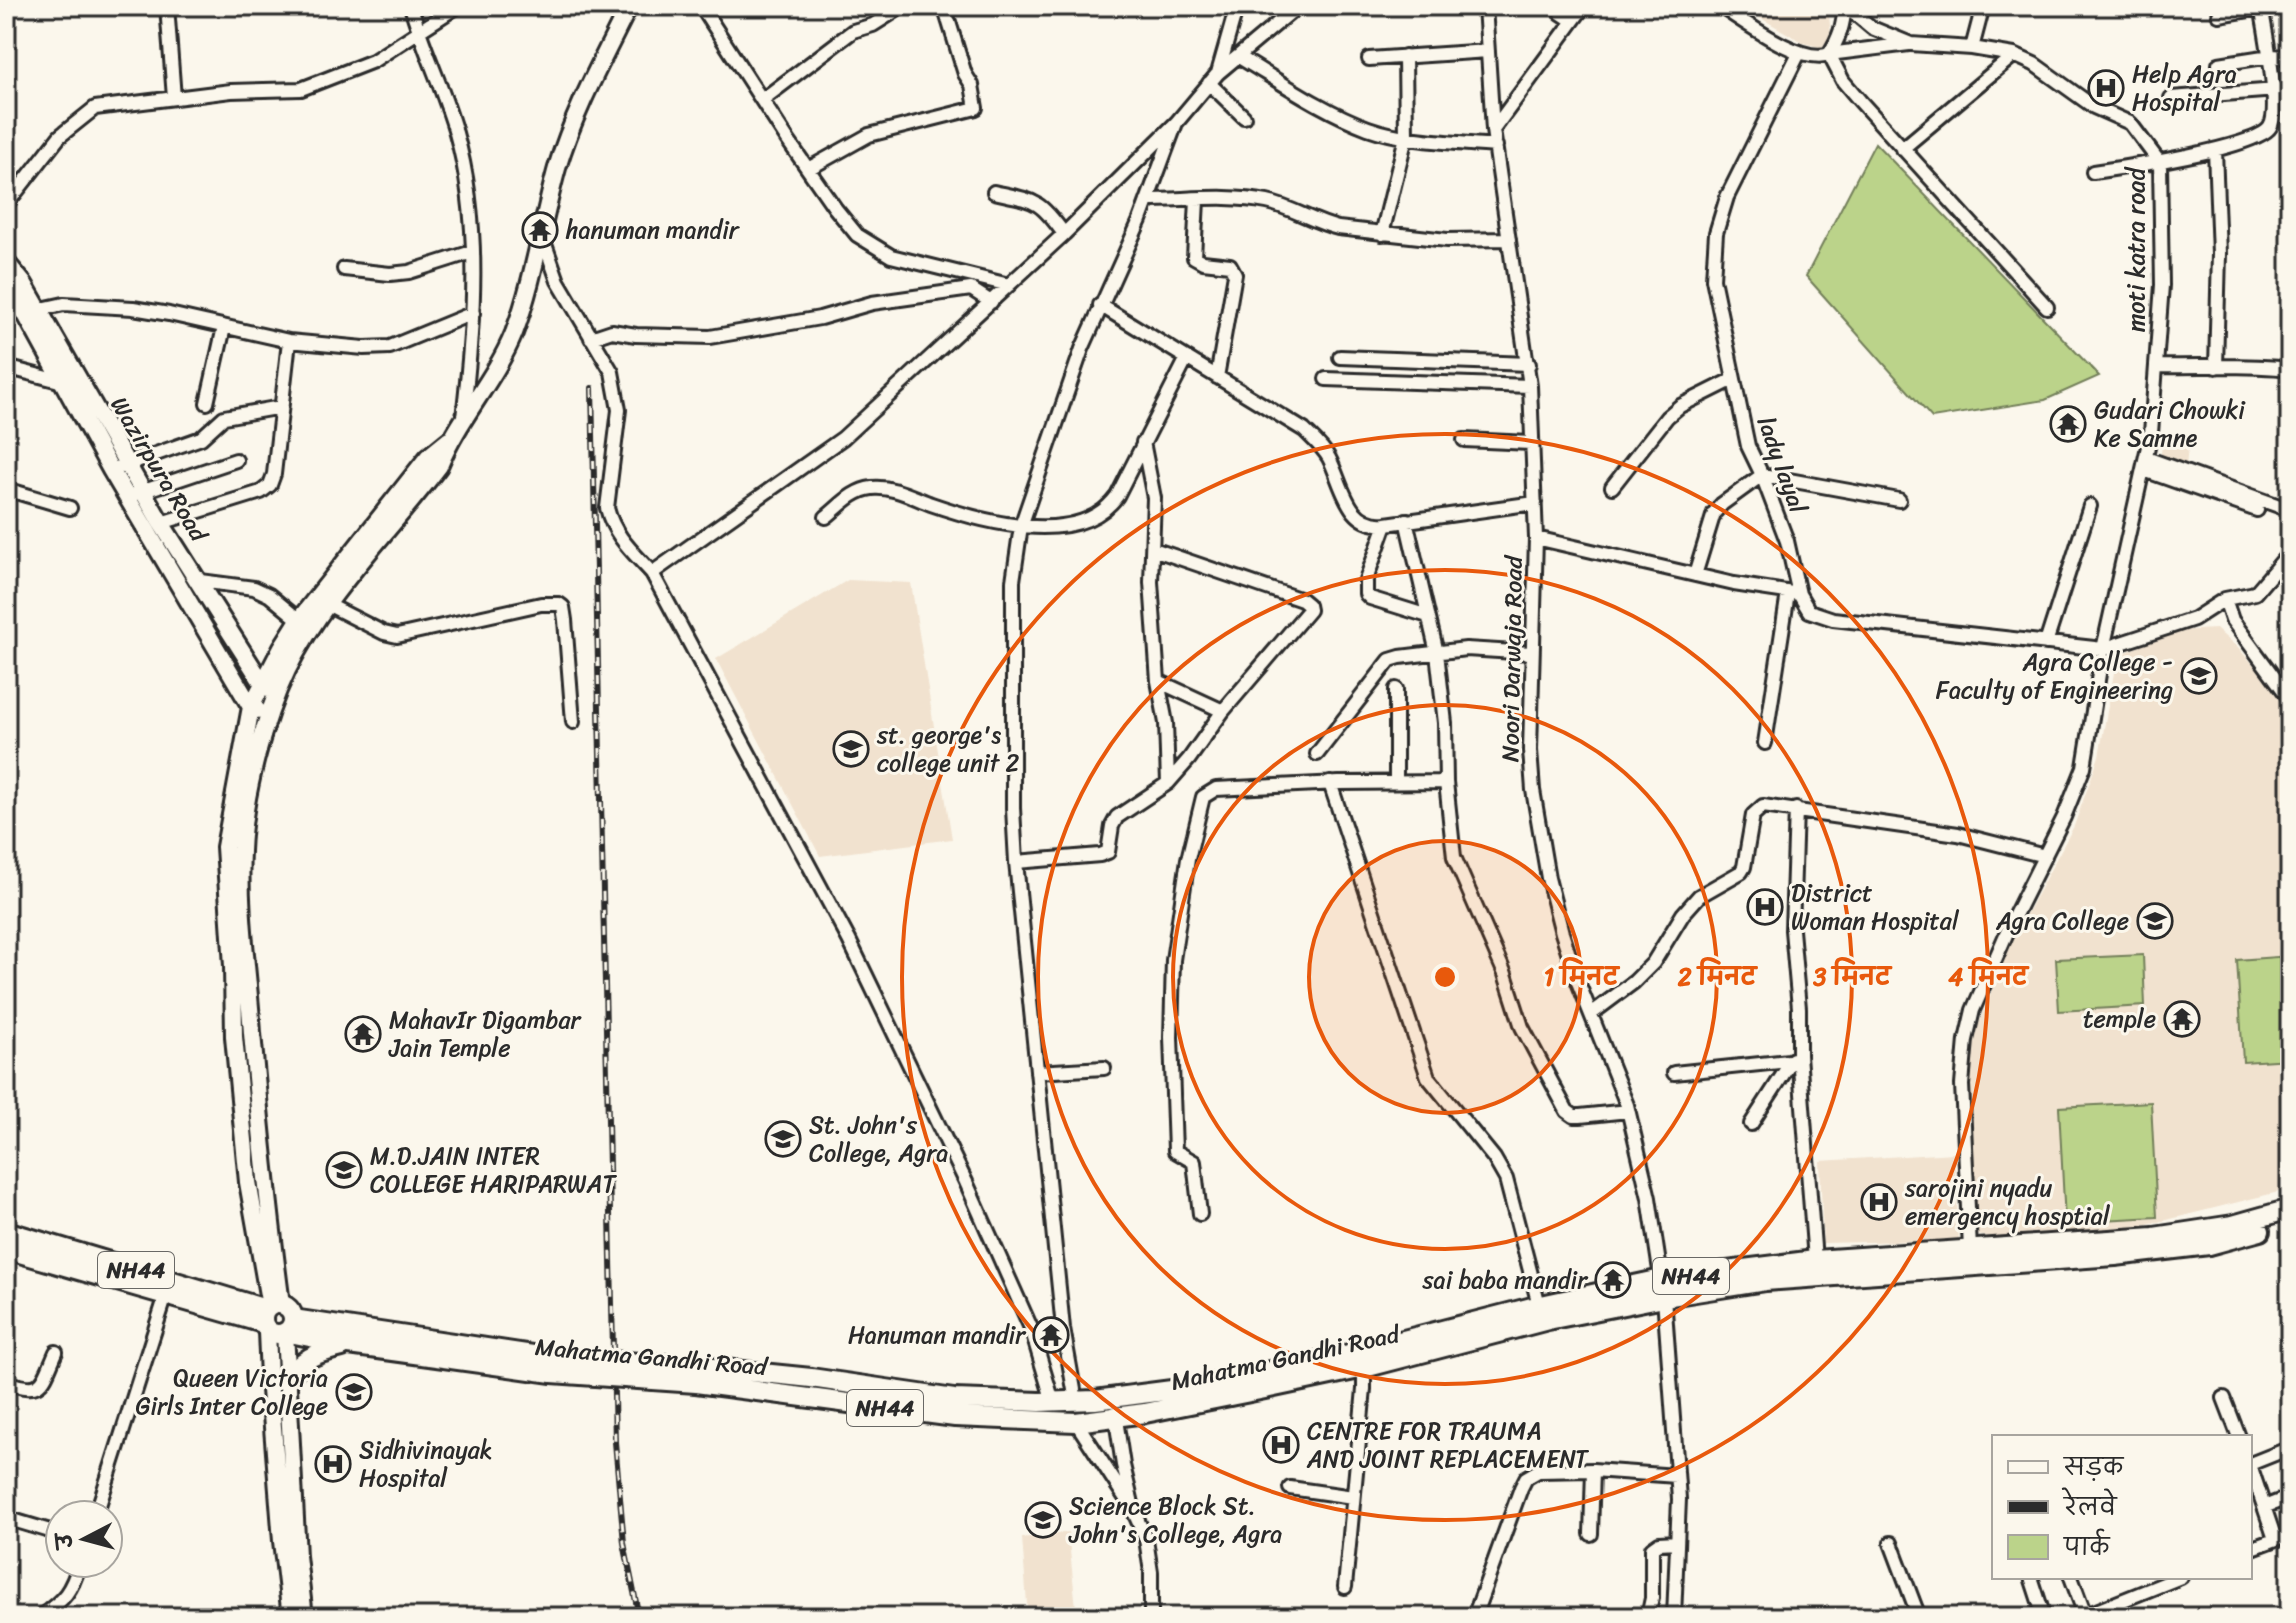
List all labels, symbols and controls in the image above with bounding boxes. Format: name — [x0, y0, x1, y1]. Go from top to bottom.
place label: Help Agra Hospital — [2132, 53, 2237, 123]
hospital icon: Help Agra Hospital — [2087, 69, 2125, 107]
street label: moti katra road — [2115, 166, 2157, 332]
place label: hanuman mandir — [565, 209, 741, 251]
temple icon: hanuman mandir — [521, 211, 559, 249]
street label: Wazirpura Road — [99, 388, 220, 551]
place label: Gudari Chowki Ke Samne — [2094, 389, 2246, 459]
temple icon: Gudari Chowki Ke Samne — [2049, 405, 2087, 443]
street label: lady layal — [1745, 411, 1819, 520]
street label: Noori Darwaja Road — [1489, 554, 1535, 762]
place label: Agra College - Faculty of Engineering — [1936, 641, 2173, 711]
school or university icon: Agra College - Faculty of Engineering — [2180, 657, 2218, 695]
place label: st. george's college unit 2 — [876, 714, 1019, 784]
school or university icon: st. george's college unit 2 — [832, 730, 870, 768]
place label: District Woman Hospital — [1791, 872, 1960, 942]
hospital icon: District Woman Hospital — [1746, 888, 1784, 926]
place label: Agra College — [1995, 900, 2129, 942]
school or university icon: Agra College — [2136, 902, 2174, 940]
text: 1 मिनट — [1544, 956, 1621, 998]
text: 2 मिनट — [1677, 956, 1758, 998]
text: 3 मिनट — [1812, 956, 1893, 998]
text: 4 मिनट — [1948, 956, 2030, 998]
centre of rings — [1431, 963, 1459, 991]
place label: temple — [2083, 998, 2156, 1040]
place label: MahavIr Digambar Jain Temple — [388, 999, 582, 1069]
temple icon: temple — [2163, 1000, 2201, 1038]
temple icon: MahavIr Digambar Jain Temple — [344, 1015, 382, 1053]
place label: St. John's College, Agra — [809, 1104, 948, 1174]
school or university icon: St. John's College, Agra — [764, 1120, 802, 1158]
place label: M.D.JAIN INTER COLLEGE HARIPARWAT — [370, 1135, 617, 1205]
school or university icon: M.D.JAIN INTER COLLEGE HARIPARWAT — [325, 1151, 363, 1189]
place label: sarojini nyadu emergency hosptial — [1904, 1167, 2111, 1237]
hospital icon: sarojini nyadu emergency hosptial — [1860, 1183, 1898, 1221]
road number: NH44 — [98, 1252, 174, 1288]
road number: NH44 — [1653, 1258, 1729, 1294]
place label: sai baba mandir — [1422, 1259, 1589, 1301]
temple icon: sai baba mandir — [1594, 1261, 1632, 1299]
street label: Mahatma Gandhi Road — [1167, 1313, 1405, 1403]
place label: Hanuman mandir — [848, 1314, 1027, 1356]
temple icon: Hanuman mandir — [1032, 1316, 1070, 1354]
street label: Mahatma Gandhi Road — [533, 1326, 771, 1388]
place label: Queen Victoria Girls Inter College — [135, 1357, 328, 1427]
school or university icon: Queen Victoria Girls Inter College — [335, 1373, 373, 1411]
road number: NH44 — [847, 1390, 923, 1426]
place label: CENTRE FOR TRAUMA AND JOINT REPLACEMENT — [1306, 1410, 1590, 1480]
hospital icon: CENTRE FOR TRAUMA AND JOINT REPLACEMENT — [1262, 1426, 1300, 1464]
place label: Sidhivinayak Hospital — [359, 1429, 493, 1499]
legend — [1992, 1435, 2252, 1579]
hospital icon: Sidhivinayak Hospital — [314, 1445, 352, 1483]
text: सड़क — [2062, 1446, 2125, 1488]
place label: Science Block St. John's College, Agra — [1068, 1485, 1282, 1555]
text: रेलवे — [2061, 1486, 2118, 1528]
north arrow — [44, 1499, 124, 1579]
school or university icon: Science Block St. John's College, Agra — [1024, 1501, 1062, 1539]
text: पार्क — [2062, 1526, 2111, 1568]
text: उ — [44, 1529, 85, 1552]

